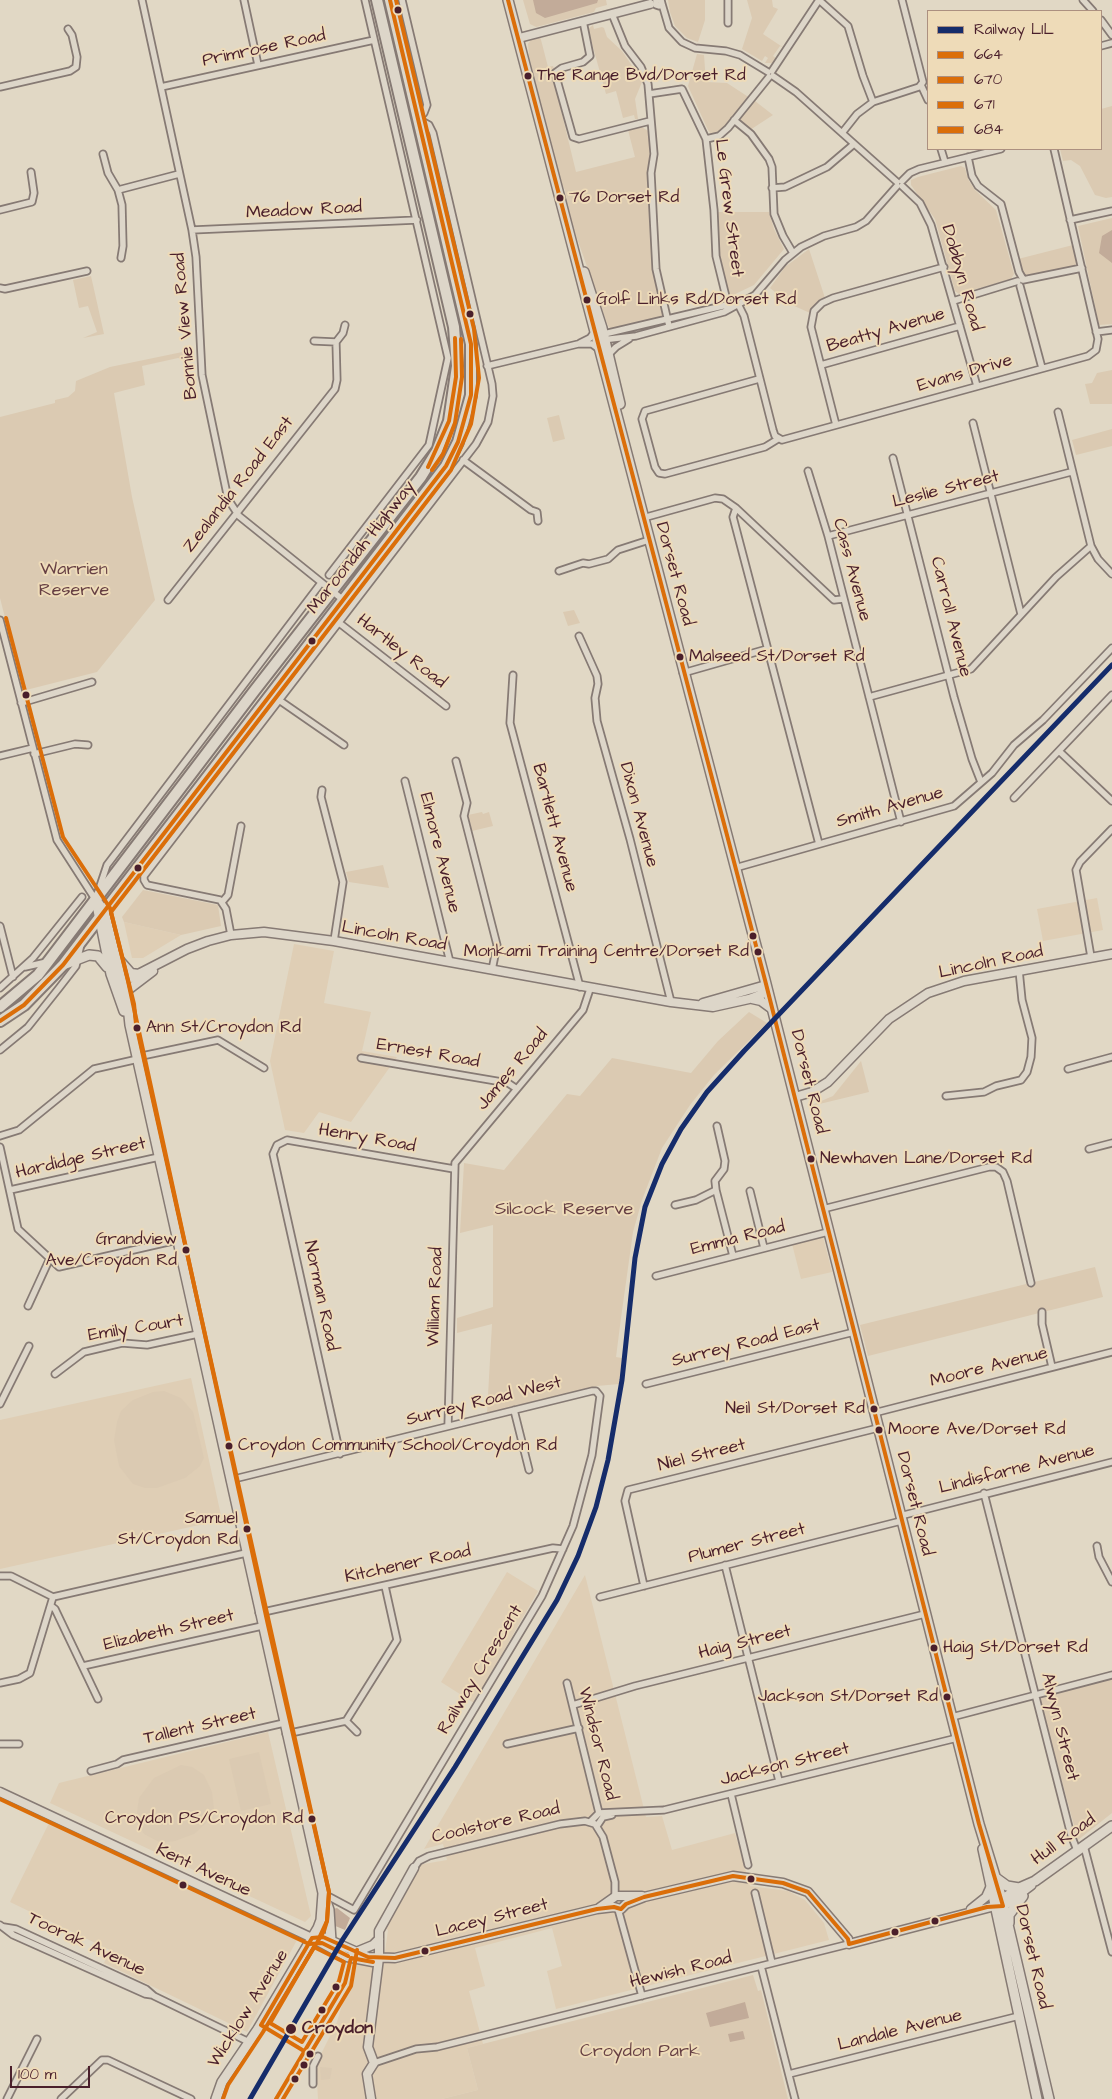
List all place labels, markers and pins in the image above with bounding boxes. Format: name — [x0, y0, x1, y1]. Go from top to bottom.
unlabelled marker — [393, 5, 403, 15]
place label: The Range Bvd/Dorset Rd — [537, 66, 746, 86]
marker: The Range Bvd/Dorset Rd — [523, 71, 533, 81]
place label: 76 Dorset Rd — [569, 188, 679, 208]
marker: 76 Dorset Rd — [555, 193, 565, 203]
place label: Golf Links Rd/Dorset Rd — [596, 290, 796, 310]
marker: Golf Links Rd/Dorset Rd — [582, 295, 592, 305]
unlabelled marker — [465, 309, 475, 319]
unlabelled marker — [307, 636, 317, 646]
place label: Malseed St/Dorset Rd — [689, 647, 865, 667]
marker: Malseed St/Dorset Rd — [675, 652, 685, 662]
unlabelled marker — [21, 690, 31, 700]
unlabelled marker — [133, 863, 143, 873]
unlabelled marker — [748, 931, 758, 941]
place label: Monkami Training Centre/Dorset Rd — [464, 942, 749, 962]
marker: Monkami Training Centre/Dorset Rd — [753, 947, 763, 957]
place label: Ann St/Croydon Rd — [146, 1018, 301, 1038]
marker: Ann St/Croydon Rd — [132, 1023, 142, 1033]
place label: Newhaven Lane/Dorset Rd — [820, 1149, 1032, 1169]
marker: Newhaven Lane/Dorset Rd — [806, 1154, 816, 1164]
place label: Grandview Ave/Croydon Rd — [46, 1230, 177, 1270]
marker: Grandview Ave/Croydon Rd — [181, 1245, 191, 1255]
place label: Neil St/Dorset Rd — [725, 1399, 865, 1419]
marker: Neil St/Dorset Rd — [869, 1404, 879, 1414]
place label: Moore Ave/Dorset Rd — [888, 1420, 1065, 1440]
marker: Moore Ave/Dorset Rd — [874, 1425, 884, 1435]
place label: Croydon Community School/Croydon Rd — [238, 1436, 557, 1456]
marker: Croydon Community School/Croydon Rd — [224, 1441, 234, 1451]
place label: Samuel St/Croydon Rd — [118, 1509, 238, 1549]
marker: Samuel St/Croydon Rd — [242, 1524, 252, 1534]
place label: Haig St/Dorset Rd — [943, 1638, 1088, 1658]
marker: Haig St/Dorset Rd — [929, 1643, 939, 1653]
place label: Jackson St/Dorset Rd — [758, 1687, 938, 1707]
marker: Jackson St/Dorset Rd — [942, 1692, 952, 1702]
place label: Croydon PS/Croydon Rd — [105, 1809, 303, 1829]
marker: Croydon PS/Croydon Rd — [307, 1814, 317, 1824]
unlabelled marker — [746, 1874, 756, 1884]
unlabelled marker — [178, 1880, 188, 1890]
unlabelled marker — [930, 1916, 940, 1926]
unlabelled marker — [890, 1927, 900, 1937]
unlabelled marker — [420, 1946, 430, 1956]
unlabelled marker — [331, 1982, 341, 1992]
unlabelled marker — [317, 2005, 327, 2015]
place label: Croydon — [302, 2018, 373, 2040]
marker: Croydon — [284, 2022, 298, 2036]
unlabelled marker — [305, 2049, 315, 2059]
unlabelled marker — [299, 2060, 309, 2070]
unlabelled marker — [290, 2074, 300, 2084]

